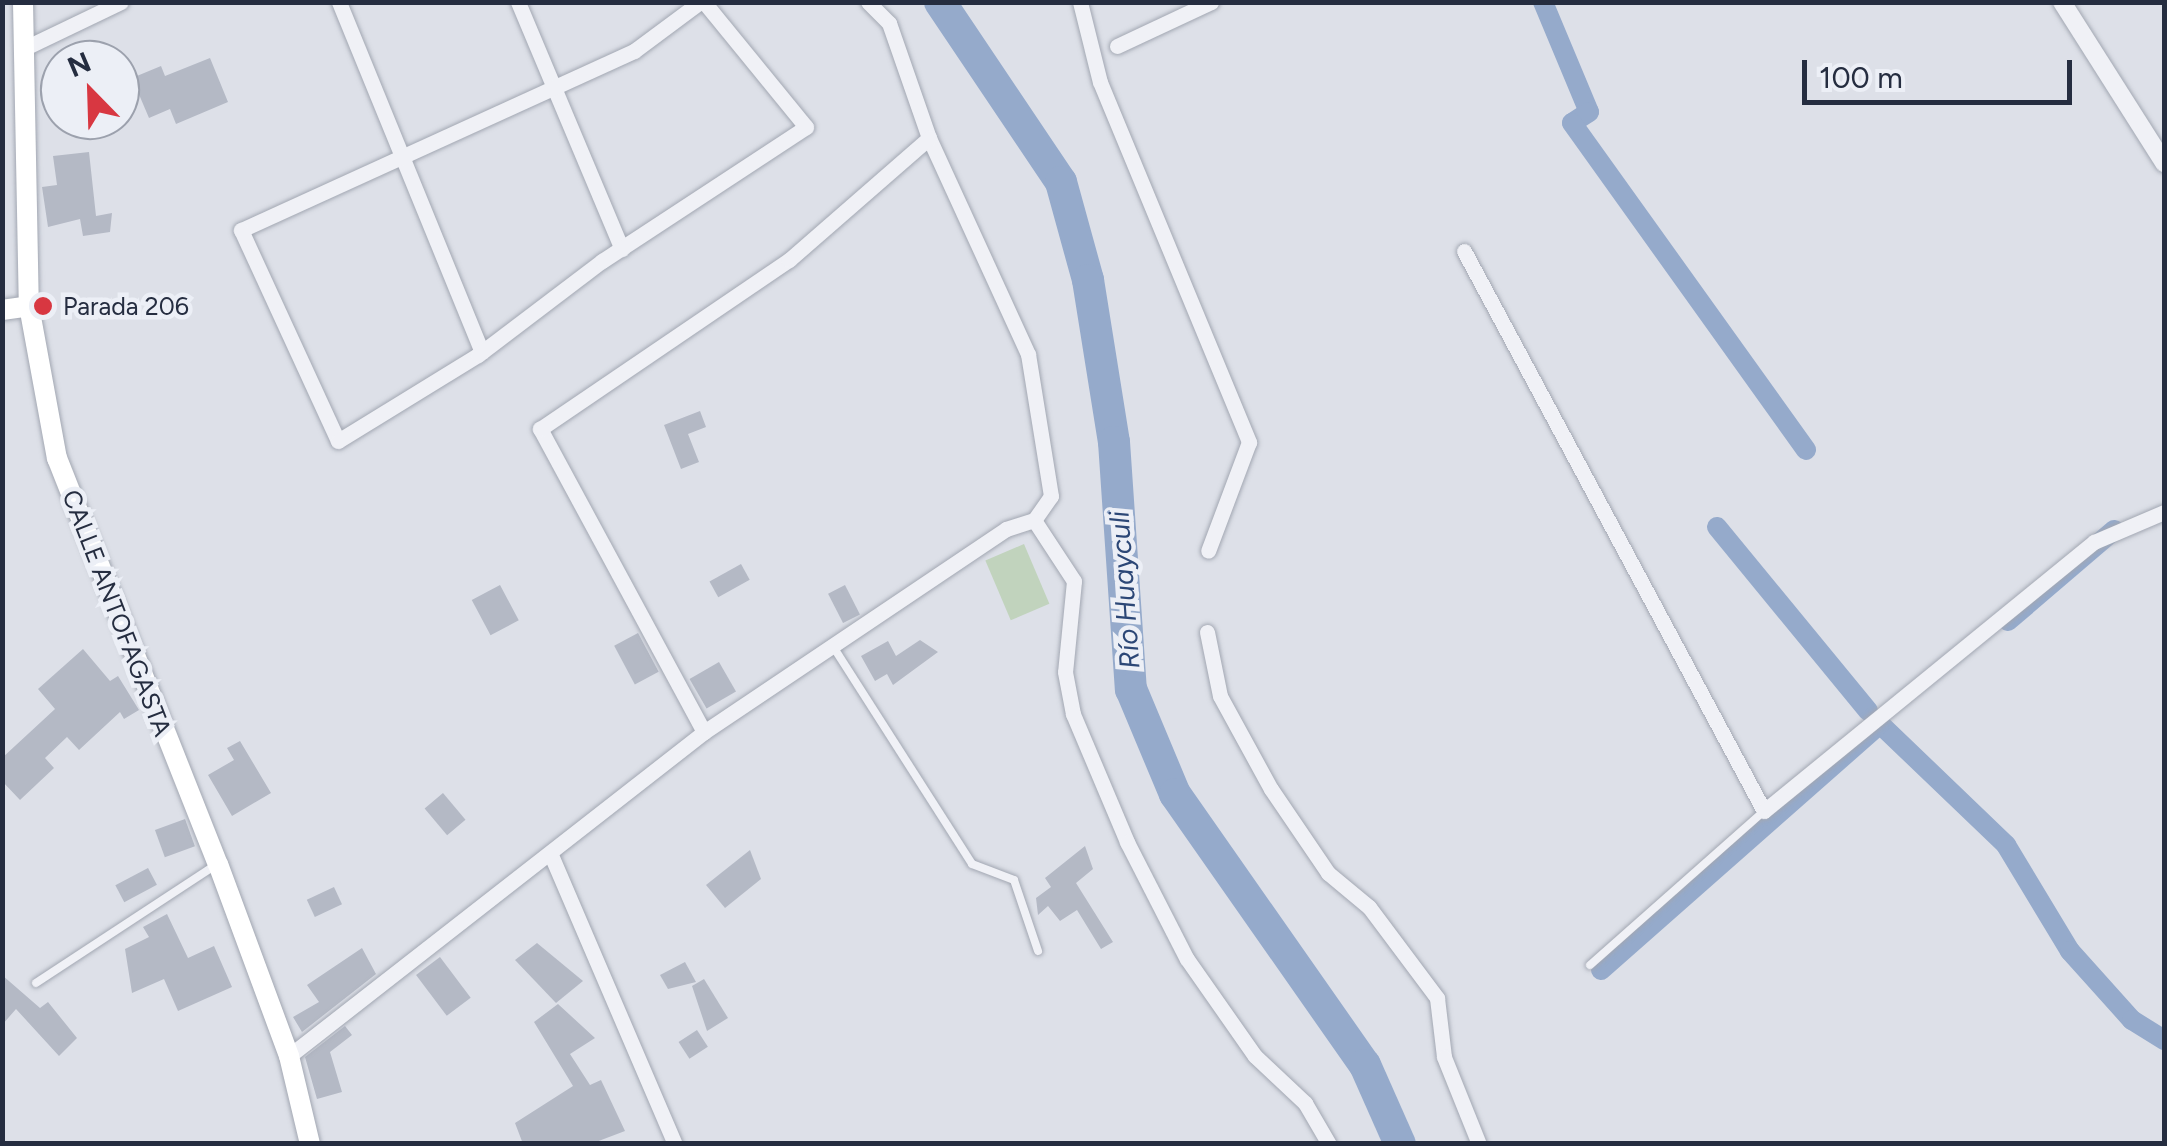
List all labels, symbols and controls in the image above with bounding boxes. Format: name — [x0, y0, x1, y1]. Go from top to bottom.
north arrow — [40, 40, 140, 140]
scale bar — [1807, 40, 2077, 102]
text: N — [62, 44, 96, 84]
text: 100 m — [1819, 59, 1903, 96]
place label: Parada 206 — [63, 291, 189, 321]
marker: Parada 206 — [32, 295, 54, 317]
street label: CALLE ANTOFAGASTA — [56, 486, 178, 740]
water label: Río Huayculi — [1102, 510, 1146, 670]

